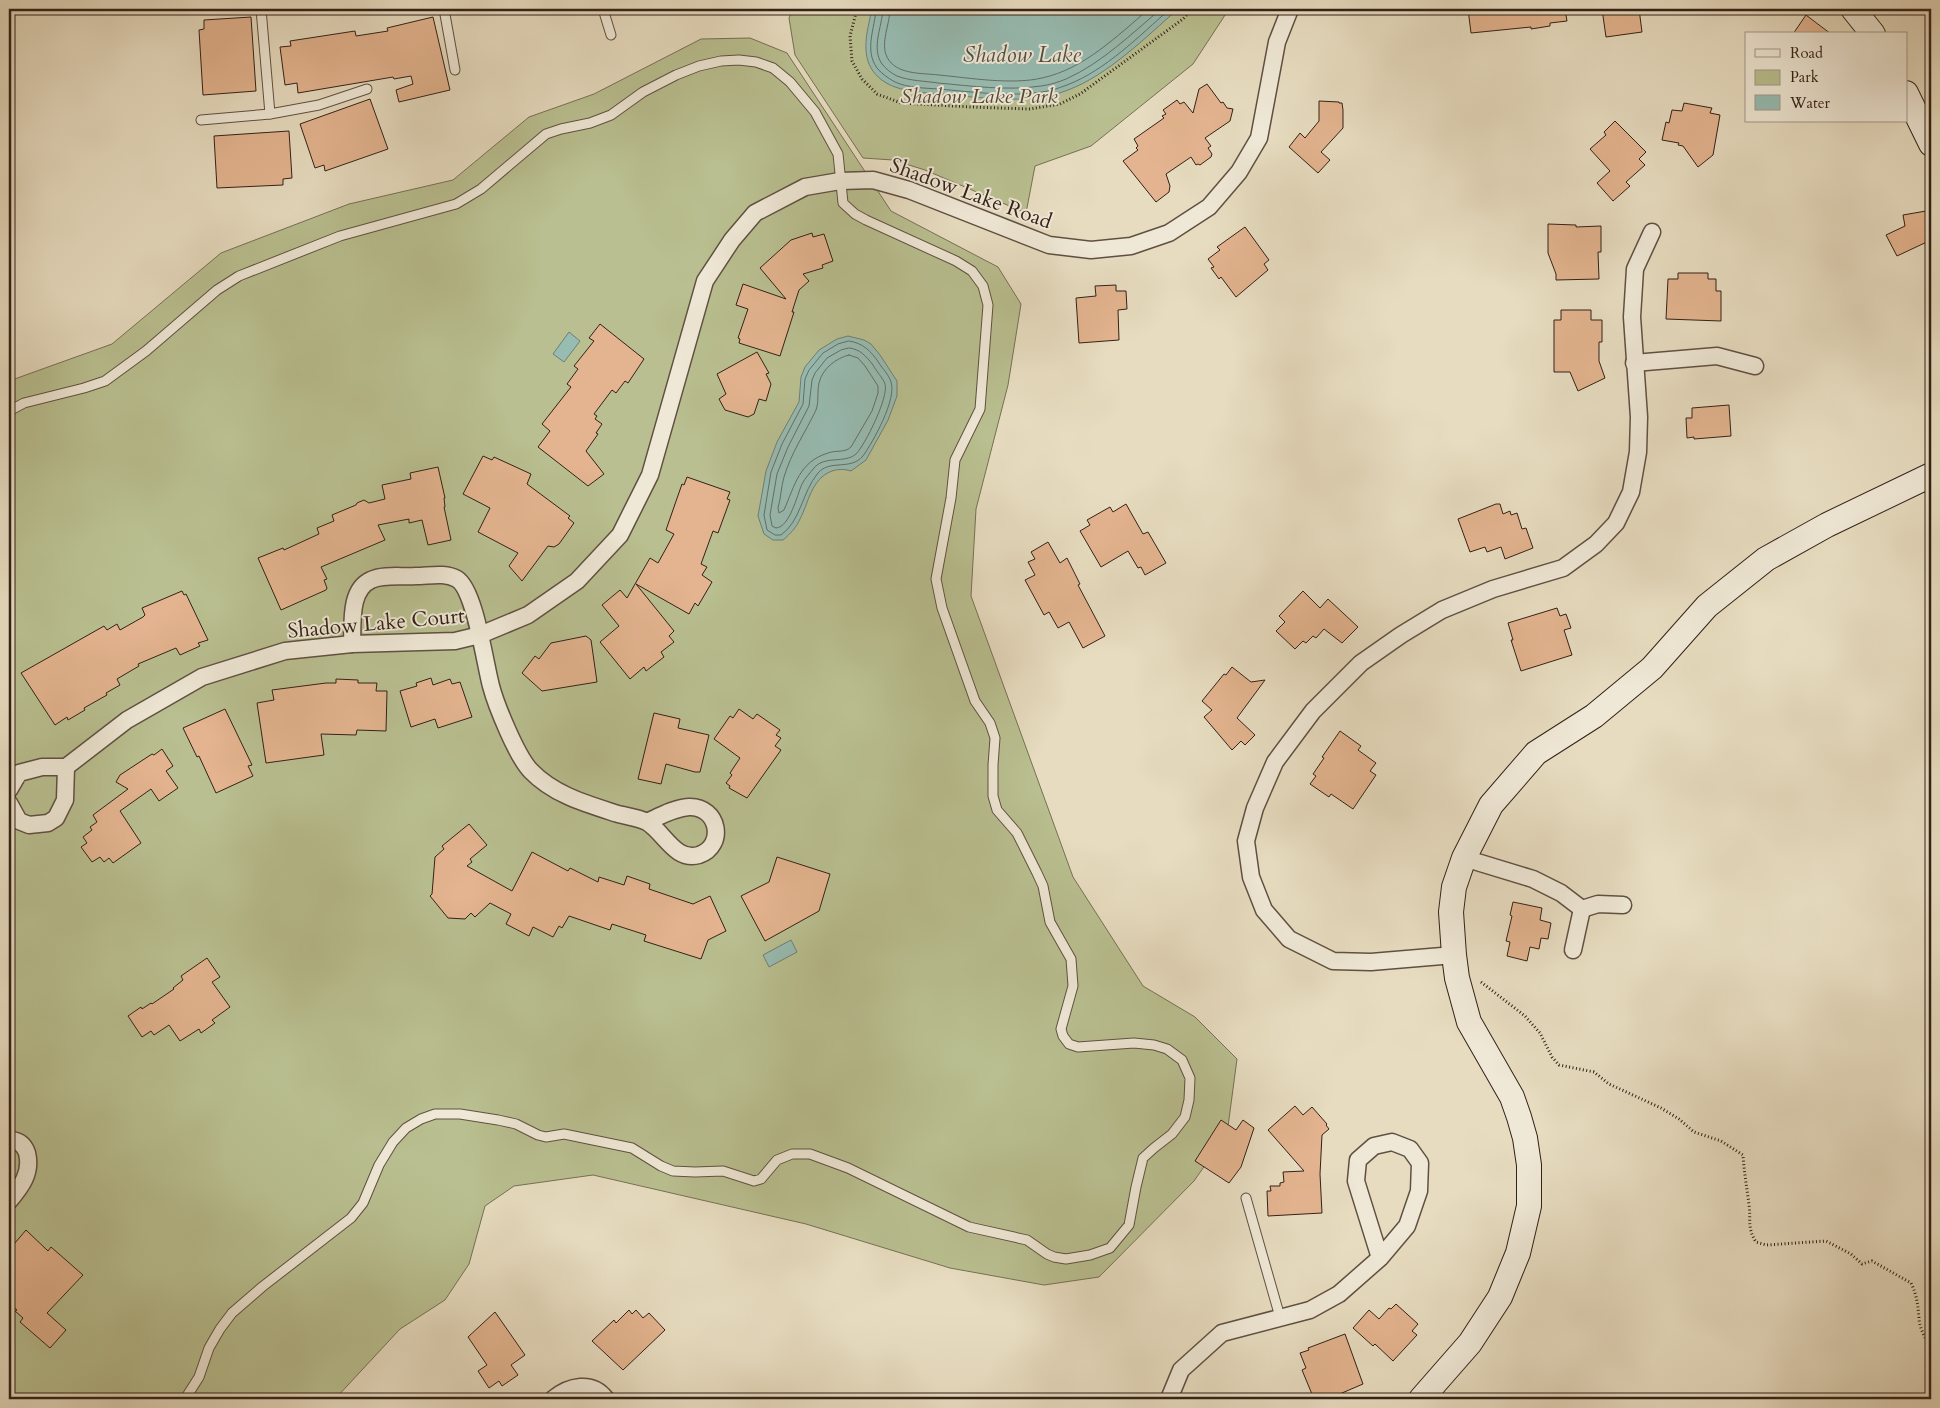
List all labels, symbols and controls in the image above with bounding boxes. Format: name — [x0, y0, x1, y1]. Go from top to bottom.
legend — [1745, 32, 1908, 122]
water label: Shadow Lake — [963, 40, 1081, 70]
text: Road — [1790, 43, 1823, 63]
text: Park — [1790, 67, 1819, 87]
park label: Shadow Lake Park — [900, 82, 1058, 111]
text: Water — [1789, 93, 1831, 113]
street label: Shadow Lake Road — [886, 151, 1056, 236]
street label: Shadow Lake Court — [286, 601, 466, 646]

